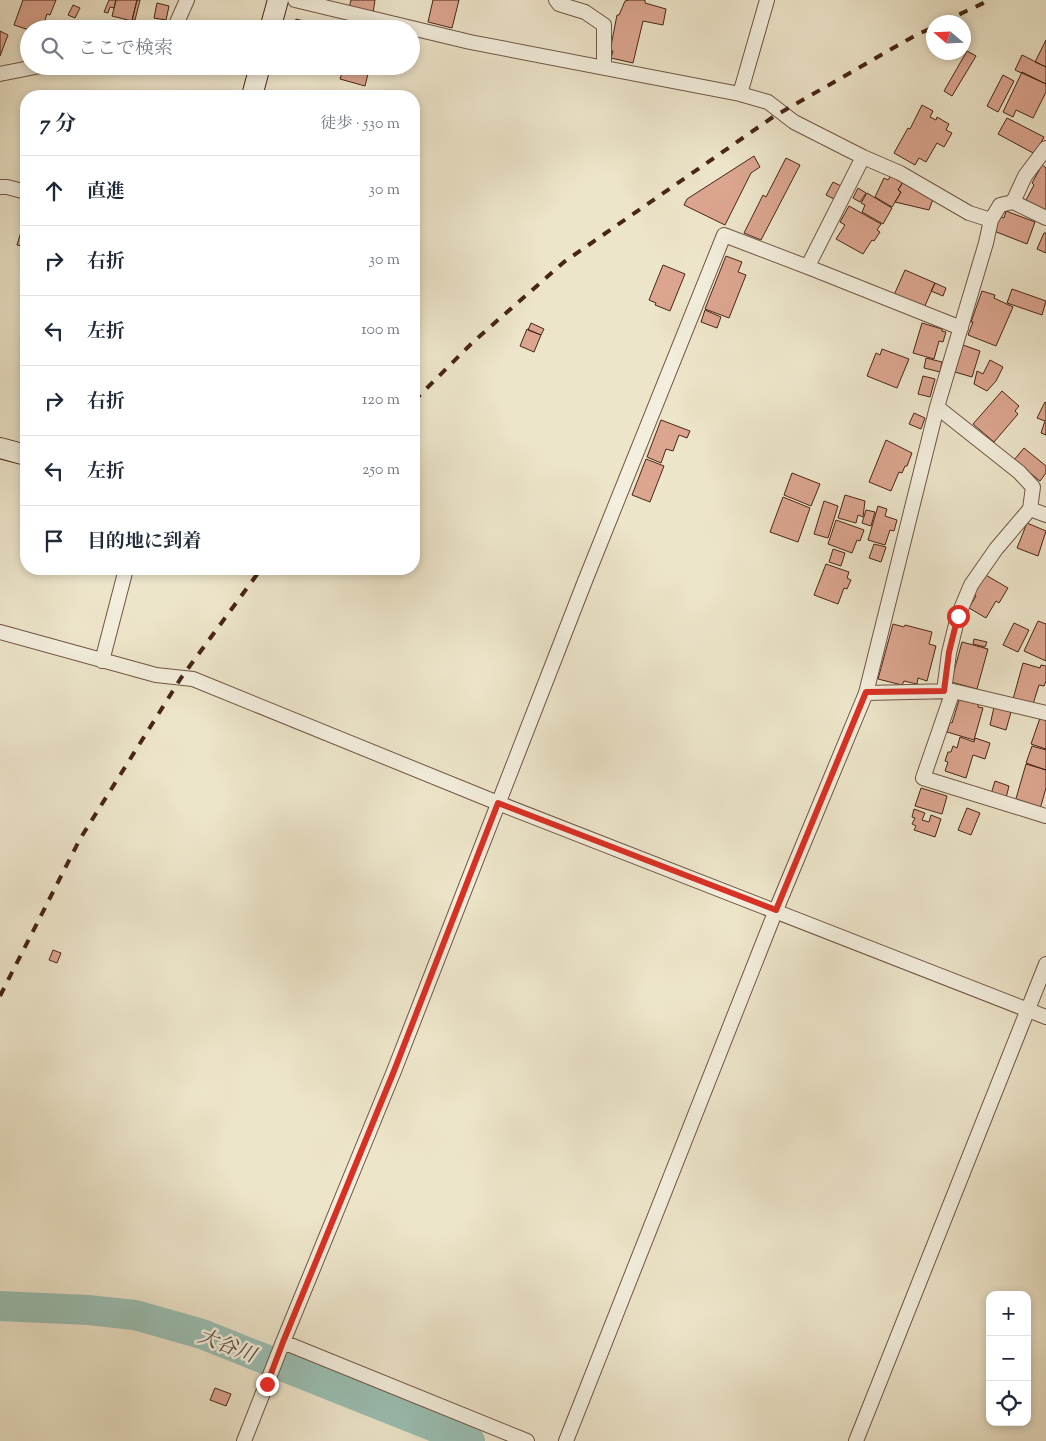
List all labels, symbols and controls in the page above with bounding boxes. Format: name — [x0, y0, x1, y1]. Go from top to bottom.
north arrow — [926, 15, 971, 60]
search box — [20, 20, 420, 75]
icon: search — [38, 34, 66, 62]
text: ここで検索 — [78, 36, 173, 63]
text: 7 分 — [40, 110, 76, 140]
text: 徒歩 · 530 m — [320, 113, 400, 136]
icon: ahead — [40, 177, 68, 205]
text: 直進 — [87, 179, 125, 206]
text: 30 m — [369, 179, 400, 202]
icon: right — [40, 247, 68, 275]
text: 右折 — [87, 249, 125, 276]
text: 30 m — [369, 249, 400, 272]
icon: left — [40, 317, 68, 345]
text: 左折 — [87, 319, 125, 346]
text: 100 m — [361, 319, 400, 342]
icon: right — [40, 387, 68, 415]
text: 右折 — [87, 389, 125, 416]
text: 120 m — [362, 389, 400, 412]
icon: left — [40, 457, 68, 485]
text: 左折 — [87, 459, 125, 486]
text: 250 m — [362, 459, 400, 482]
icon: arrive — [40, 527, 68, 555]
text: 目的地に到着 — [87, 529, 201, 556]
route start — [947, 605, 970, 628]
map controls — [986, 1291, 1031, 1426]
button: + — [986, 1291, 1031, 1336]
water label: 大谷川 — [193, 1323, 261, 1372]
button: − — [986, 1336, 1031, 1381]
route end — [256, 1373, 279, 1396]
button: locate — [986, 1381, 1031, 1426]

